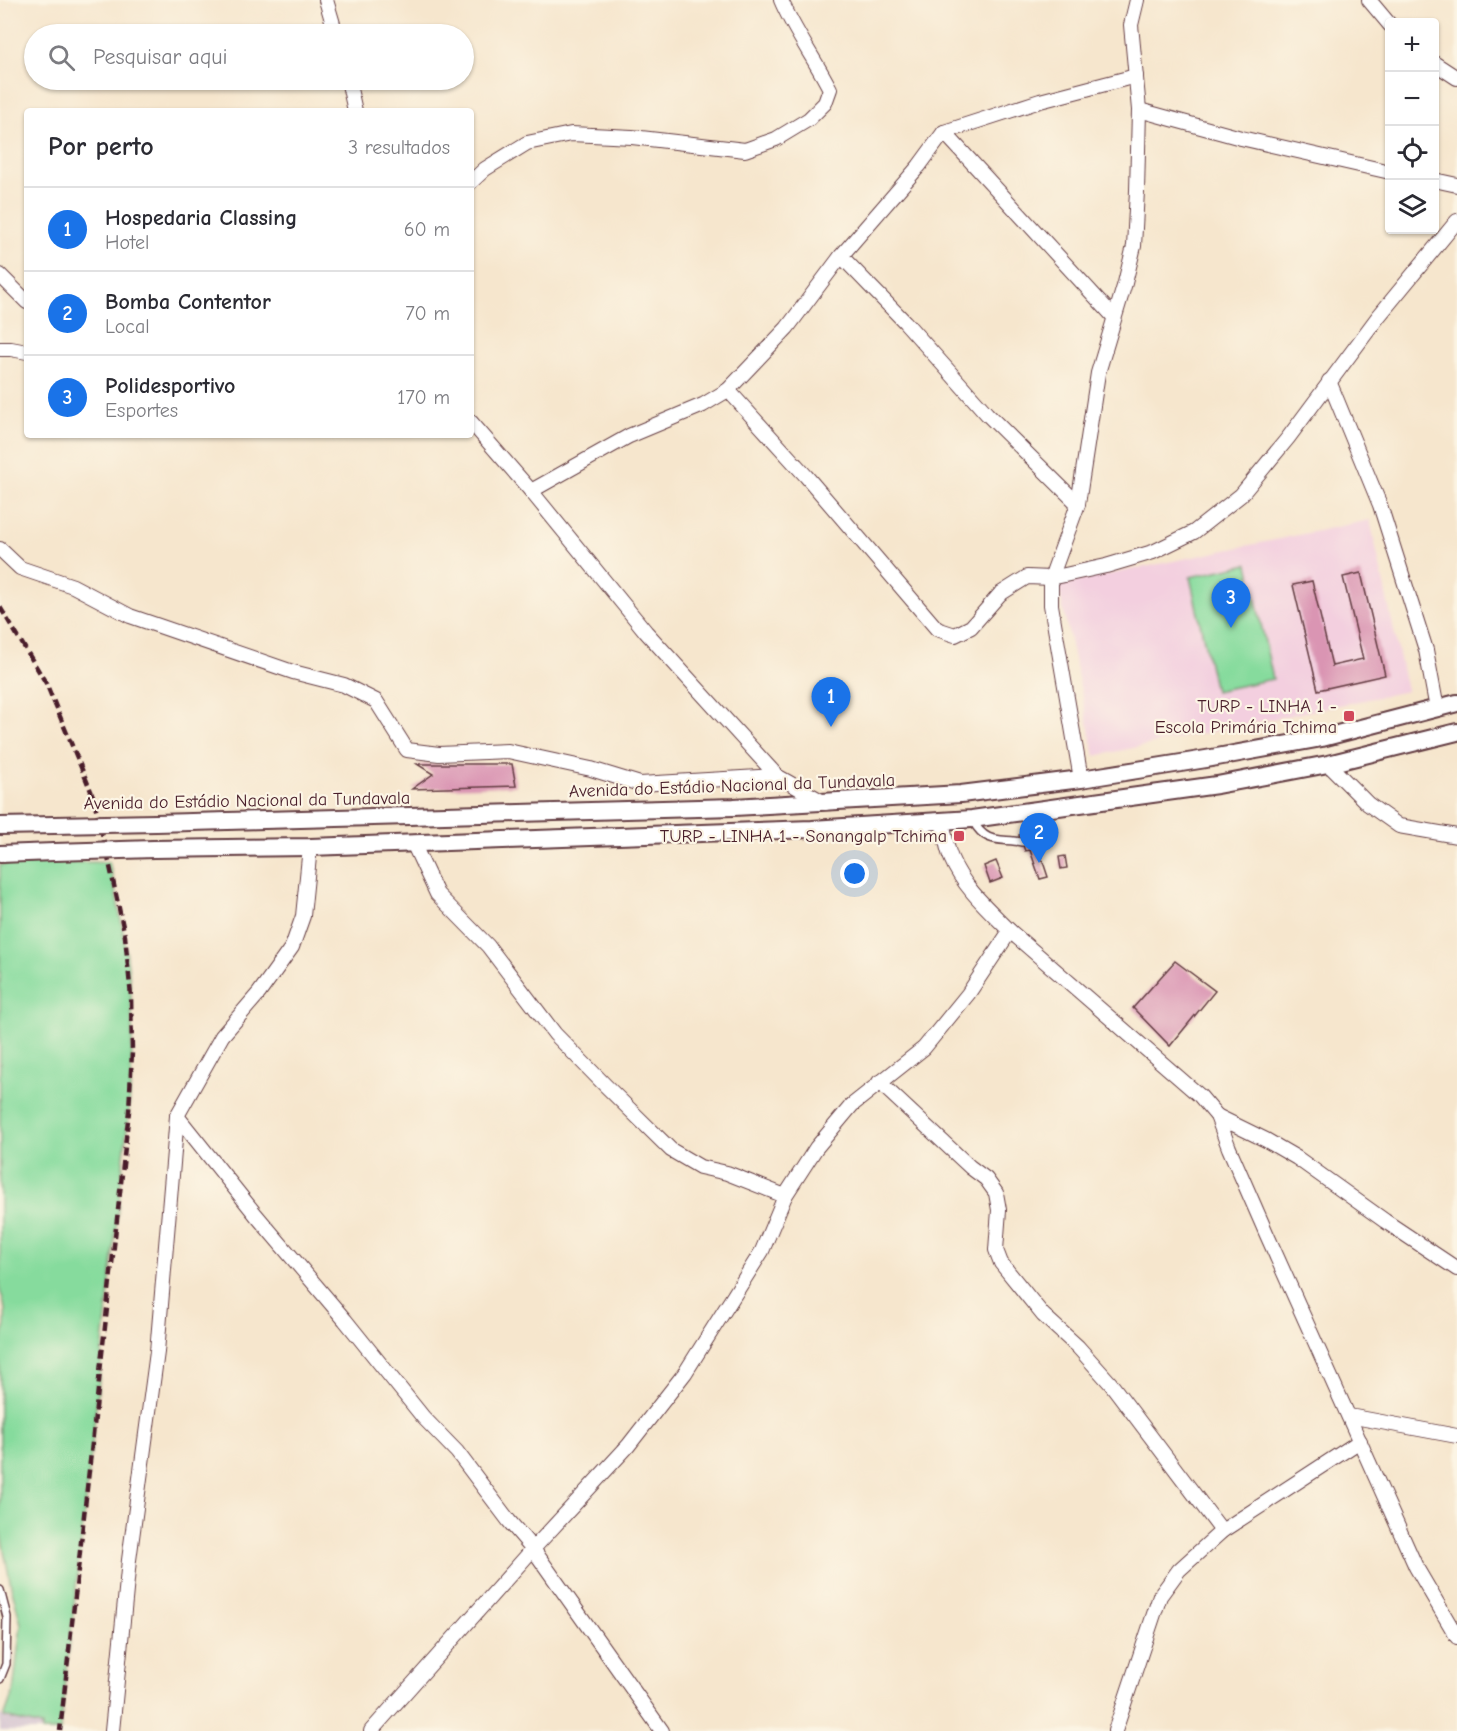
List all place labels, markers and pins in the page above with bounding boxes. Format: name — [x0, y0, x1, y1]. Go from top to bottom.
pin: 3 — [1212, 578, 1250, 628]
pin: 1 — [812, 678, 850, 727]
place label: TURP - LINHA 1 - Escola Primária Tchima — [1155, 696, 1337, 738]
marker: TURP - LINHA 1 - Escola Primária Tchima — [1342, 709, 1356, 723]
pin: 2 — [1020, 814, 1058, 863]
place label: TURP - LINHA 1 - Sonangalp Tchima — [660, 826, 947, 847]
marker: TURP - LINHA 1 - Sonangalp Tchima — [952, 829, 966, 843]

